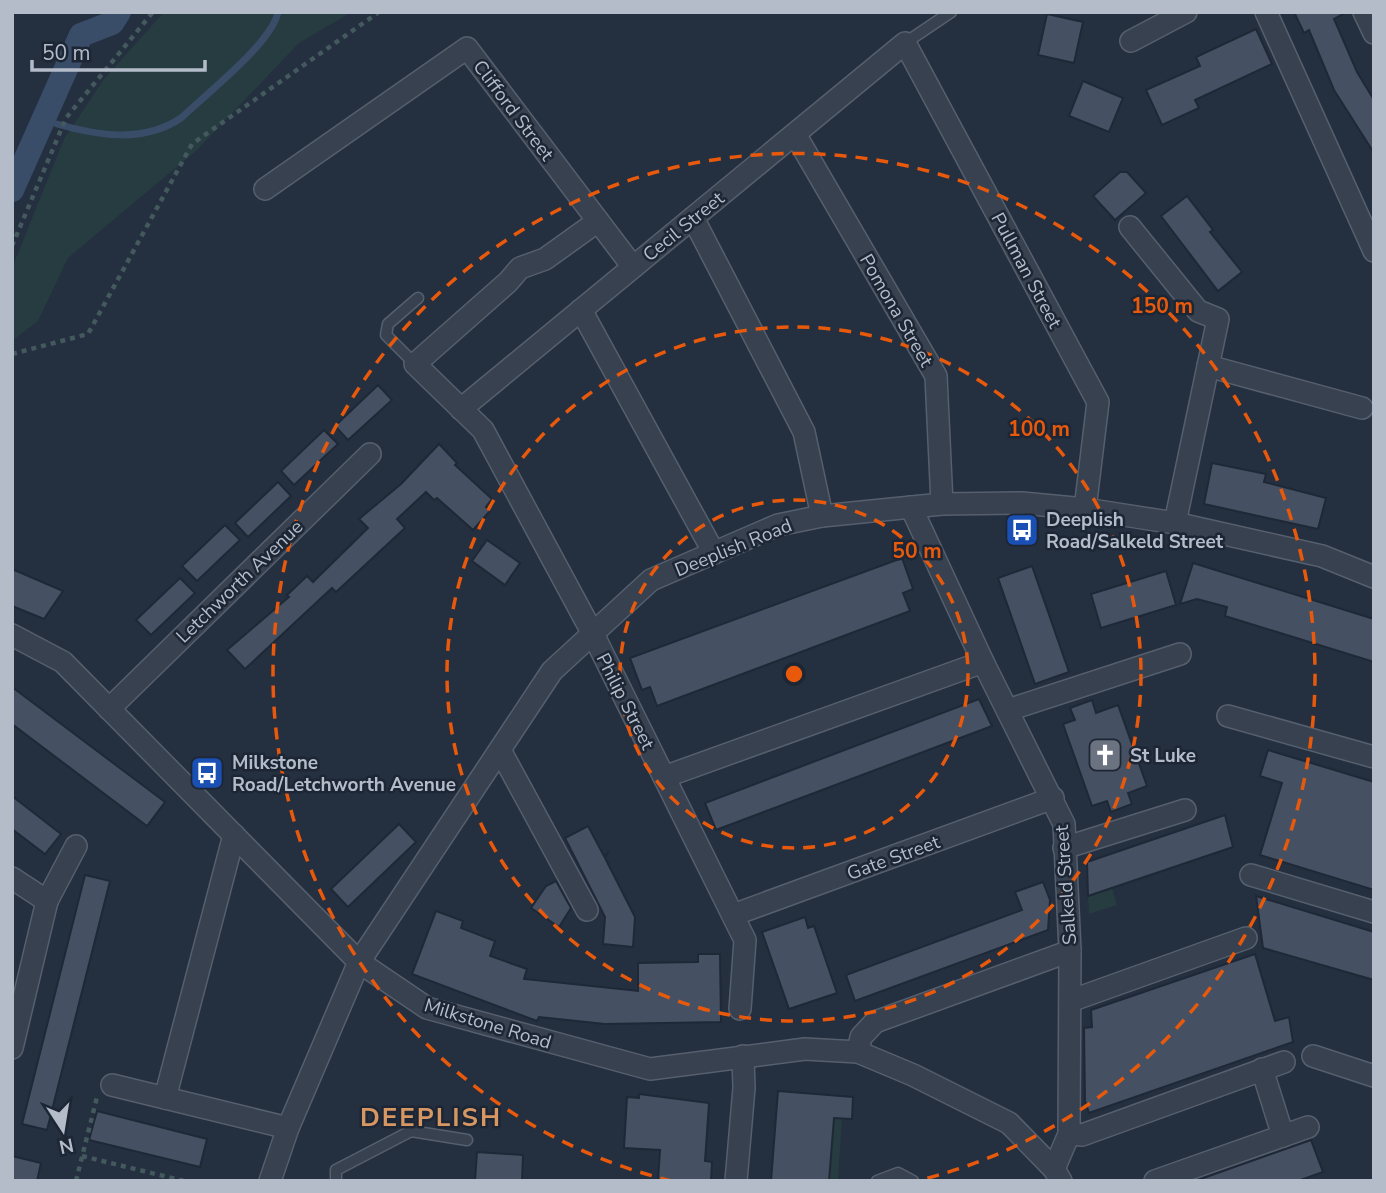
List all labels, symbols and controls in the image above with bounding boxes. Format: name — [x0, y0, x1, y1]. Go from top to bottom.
scale bar — [32, 28, 205, 72]
text: 50 m — [42, 39, 91, 67]
street label: Clifford Street — [467, 55, 560, 167]
street label: Cecil Street — [637, 186, 730, 268]
street label: Pullman Street — [985, 208, 1068, 333]
street label: Pomona Street — [853, 249, 939, 372]
text: 150 m — [1131, 292, 1193, 320]
text: 100 m — [1008, 415, 1070, 443]
place label: Deeplish Road/Salkeld Street — [1046, 507, 1224, 555]
bus stop icon: Deeplish Road/Salkeld Street — [1003, 511, 1041, 549]
street label: Deeplish Road — [671, 513, 796, 583]
street label: Letchworth Avenue — [171, 514, 309, 649]
text: 50 m — [892, 537, 942, 565]
street label: Philip Street — [590, 649, 661, 754]
centre of rings — [782, 662, 806, 686]
church icon: St Luke — [1086, 736, 1124, 774]
place label: St Luke — [1130, 743, 1196, 769]
place label: Milkstone Road/Letchworth Avenue — [232, 750, 456, 798]
bus stop icon: Milkstone Road/Letchworth Avenue — [188, 754, 226, 792]
street label: Salkeld Street — [1049, 824, 1083, 946]
street label: Gate Street — [843, 829, 944, 887]
street label: Milkstone Road — [421, 992, 555, 1056]
north arrow — [28, 1095, 98, 1165]
district label: DEEPLISH — [360, 1100, 502, 1135]
text: N — [57, 1131, 76, 1160]

